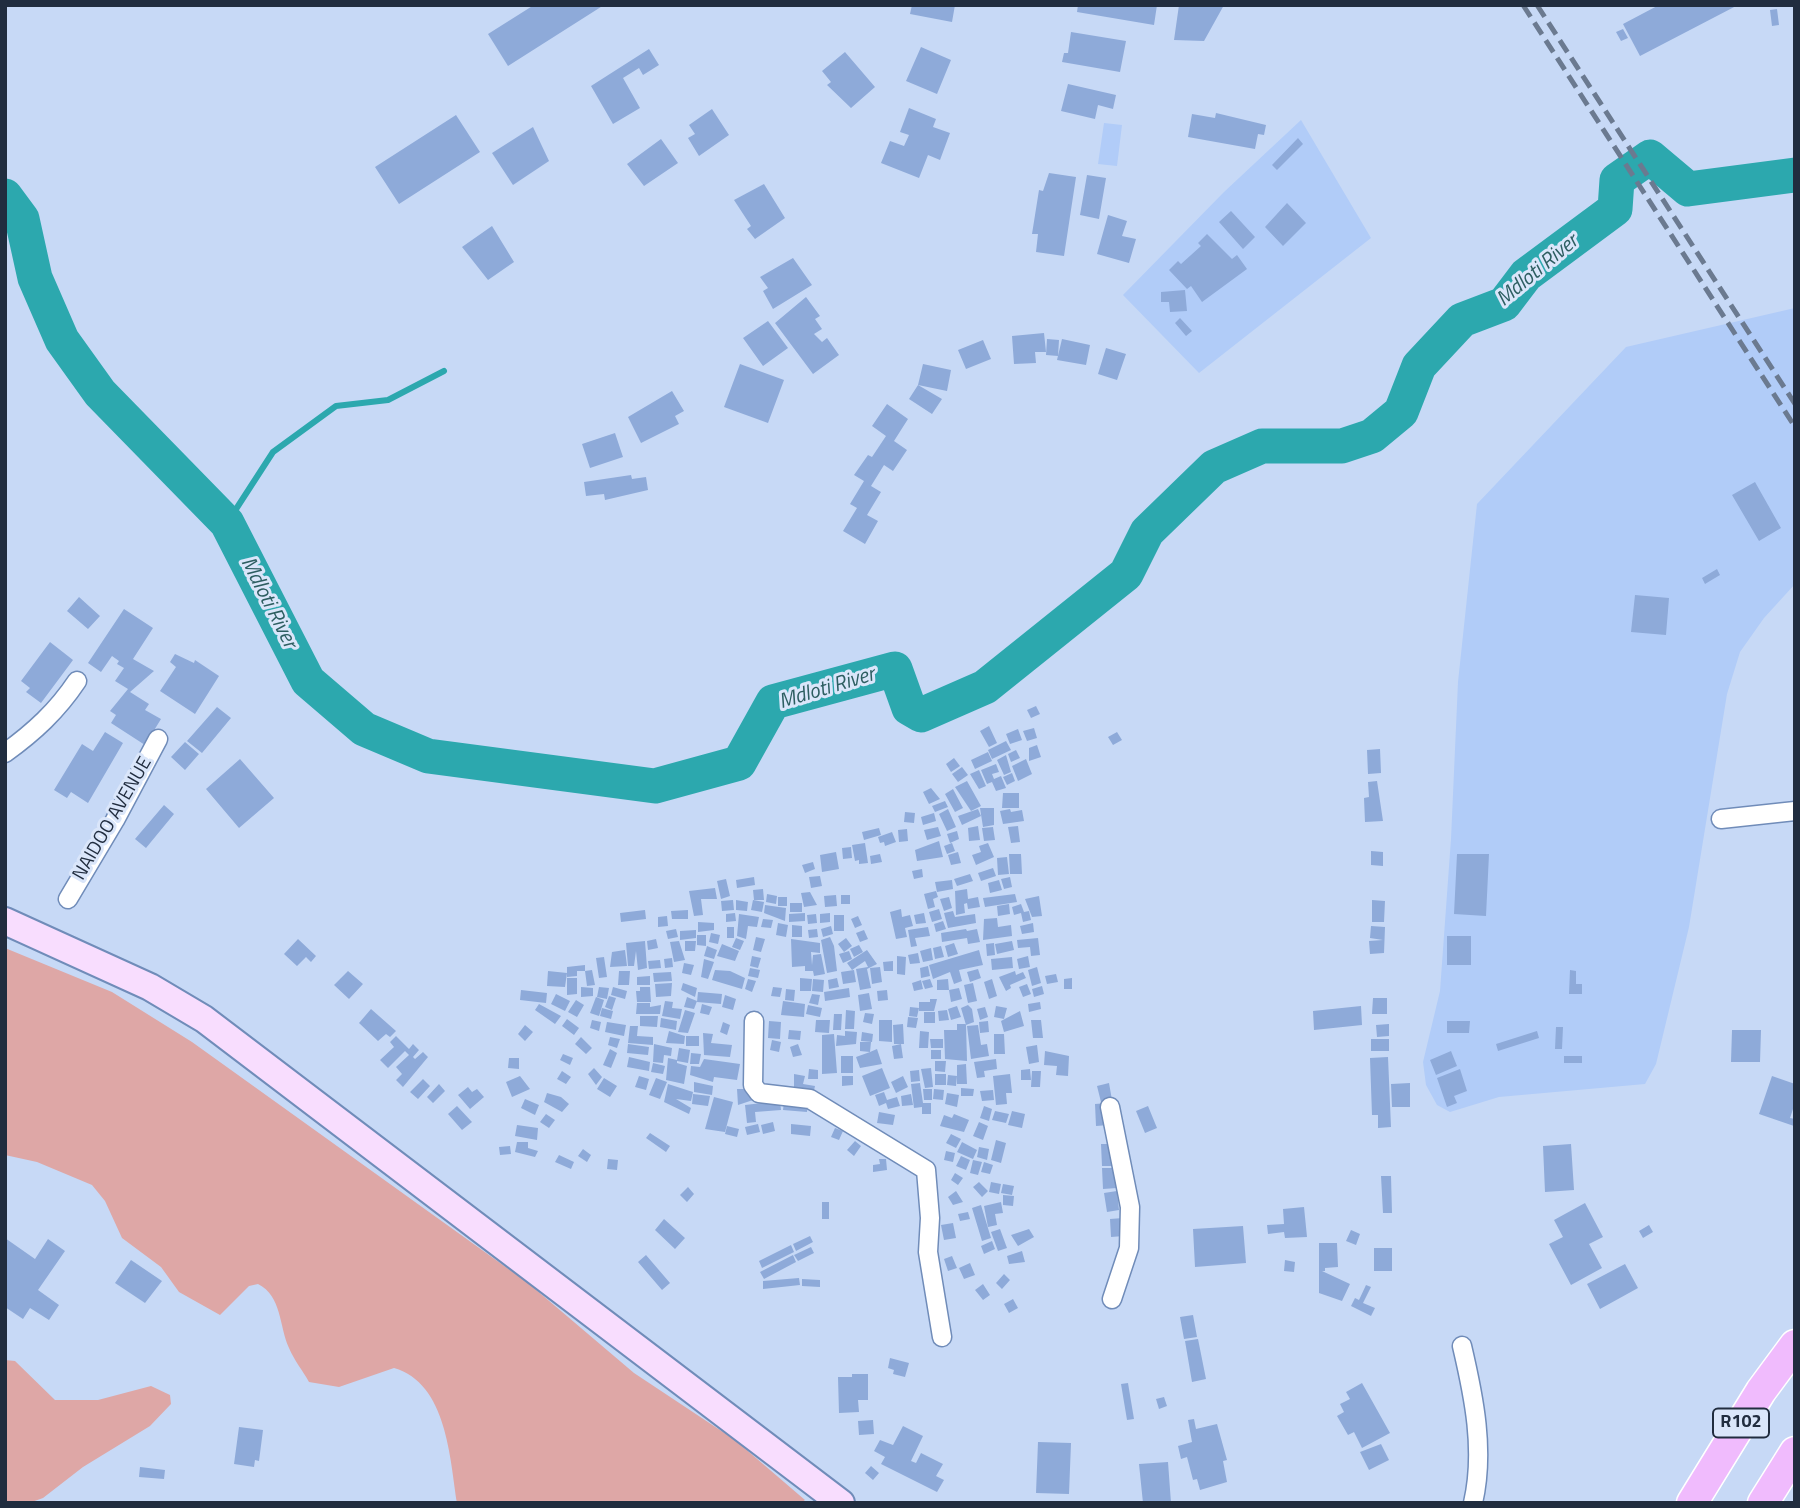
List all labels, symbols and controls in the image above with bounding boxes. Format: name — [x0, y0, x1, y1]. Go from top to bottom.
water label: Mdloti River — [1492, 230, 1584, 312]
water label: Mdloti River — [234, 553, 302, 653]
water label: Mdloti River — [776, 662, 878, 716]
street label: NAIDOO AVENUE — [69, 753, 157, 885]
road number: R102 — [1713, 1408, 1769, 1438]

